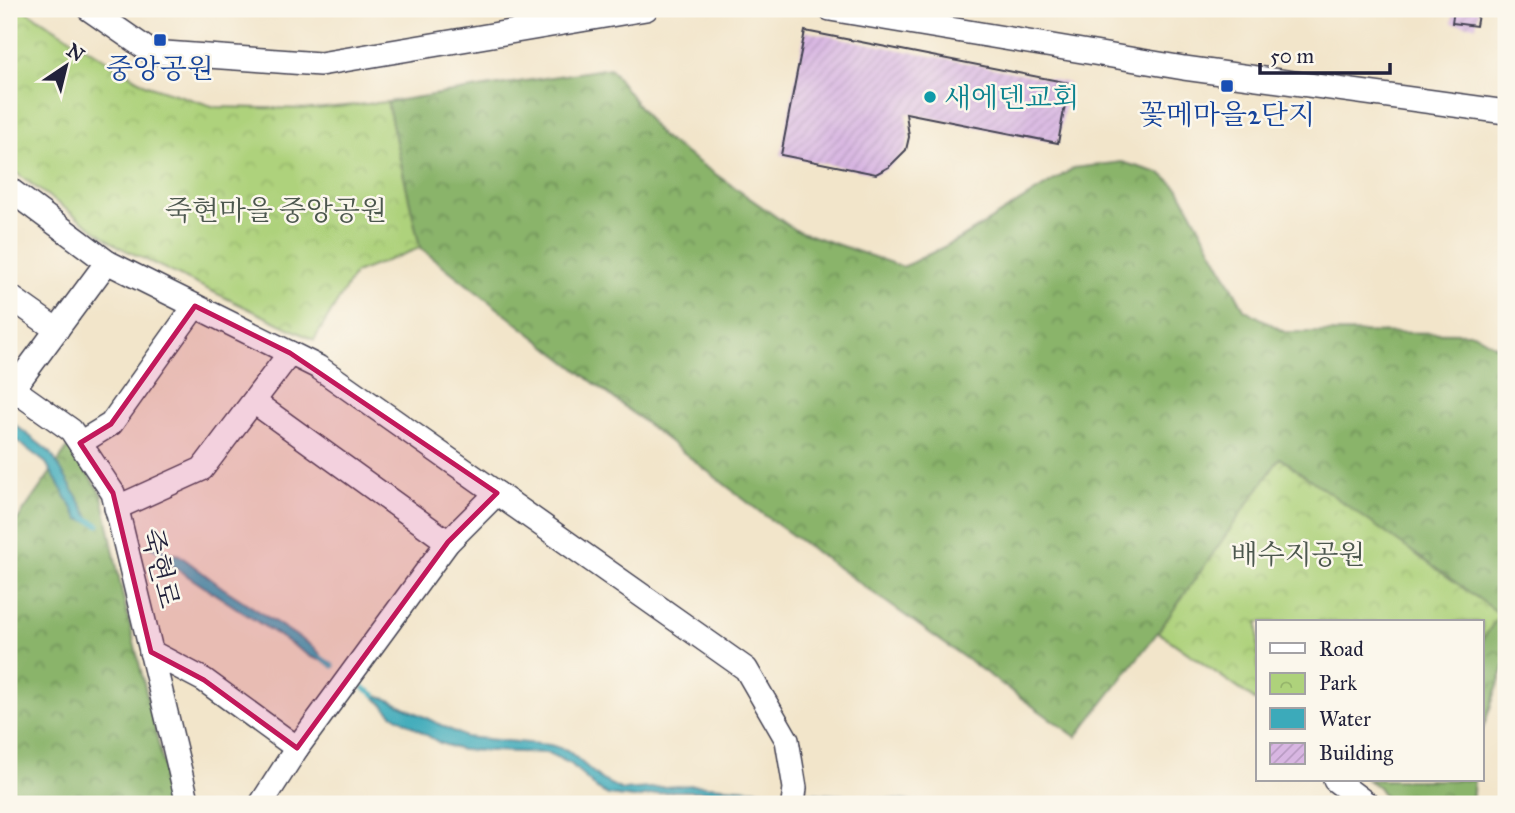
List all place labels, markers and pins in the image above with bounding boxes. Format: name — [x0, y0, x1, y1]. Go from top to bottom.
marker: 중앙공원 — [152, 32, 168, 48]
place label: 중앙공원 — [106, 51, 214, 86]
marker: 꽃메마을2단지 — [1219, 78, 1235, 94]
place label: 새에덴교회 — [944, 80, 1079, 115]
marker: 새에덴교회 — [922, 89, 938, 105]
place label: 꽃메마을2단지 — [1139, 97, 1315, 132]

